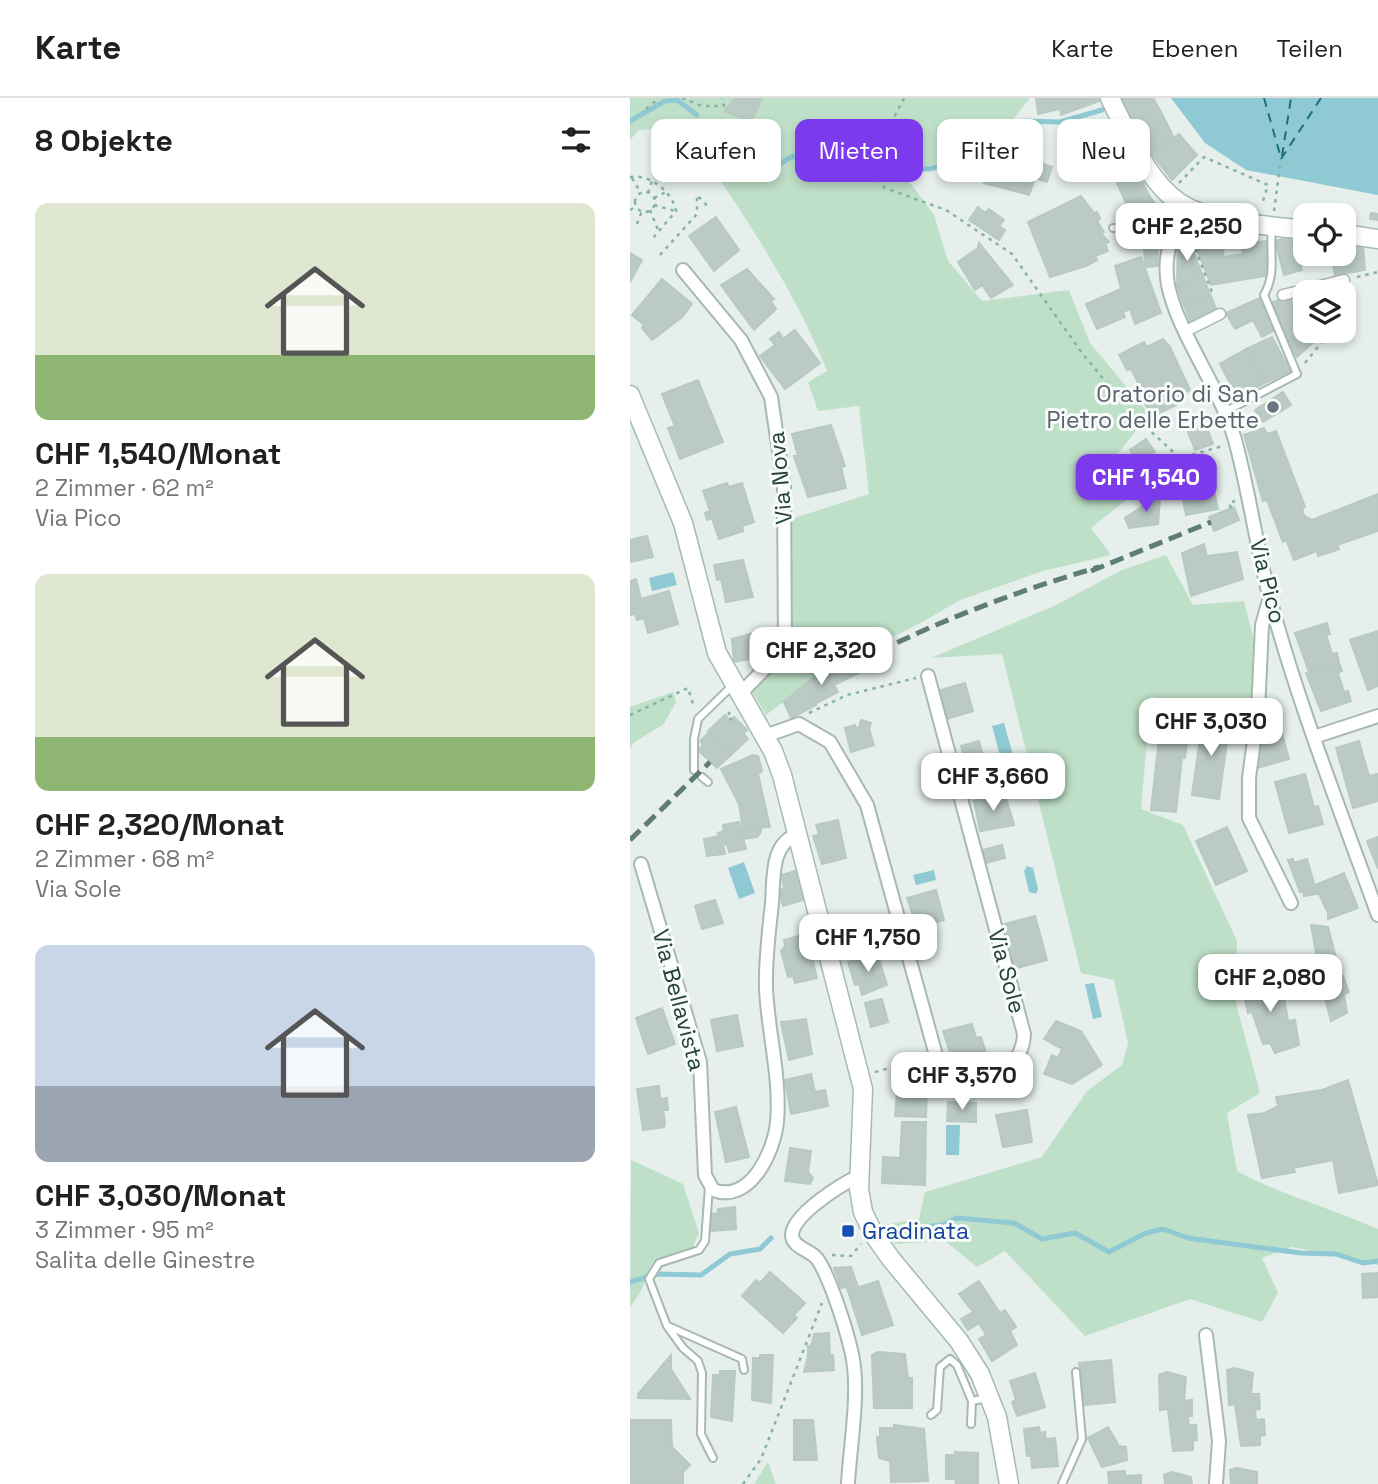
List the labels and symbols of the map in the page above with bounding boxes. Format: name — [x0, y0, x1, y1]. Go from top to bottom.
pin: CHF 2,250 — [1107, 204, 1267, 263]
place label: Oratorio di San Pietro delle Erbette — [1047, 379, 1259, 435]
marker: Oratorio di San Pietro delle Erbette — [1265, 399, 1281, 415]
street label: Via Nova — [761, 430, 799, 526]
pin: CHF 1,540 — [1066, 454, 1226, 514]
street label: Via Pico — [1243, 535, 1293, 627]
pin: CHF 2,320 — [741, 628, 901, 687]
pin: CHF 3,030 — [1131, 698, 1291, 758]
pin: CHF 3,660 — [913, 754, 1073, 813]
pin: CHF 1,750 — [788, 914, 948, 974]
street label: Via Sole — [981, 925, 1033, 1017]
street label: Via Bellavista — [646, 926, 712, 1074]
pin: CHF 2,080 — [1190, 954, 1350, 1014]
pin: CHF 3,570 — [882, 1052, 1042, 1112]
place label: Gradinata — [862, 1216, 969, 1246]
marker: Gradinata — [840, 1223, 856, 1239]

